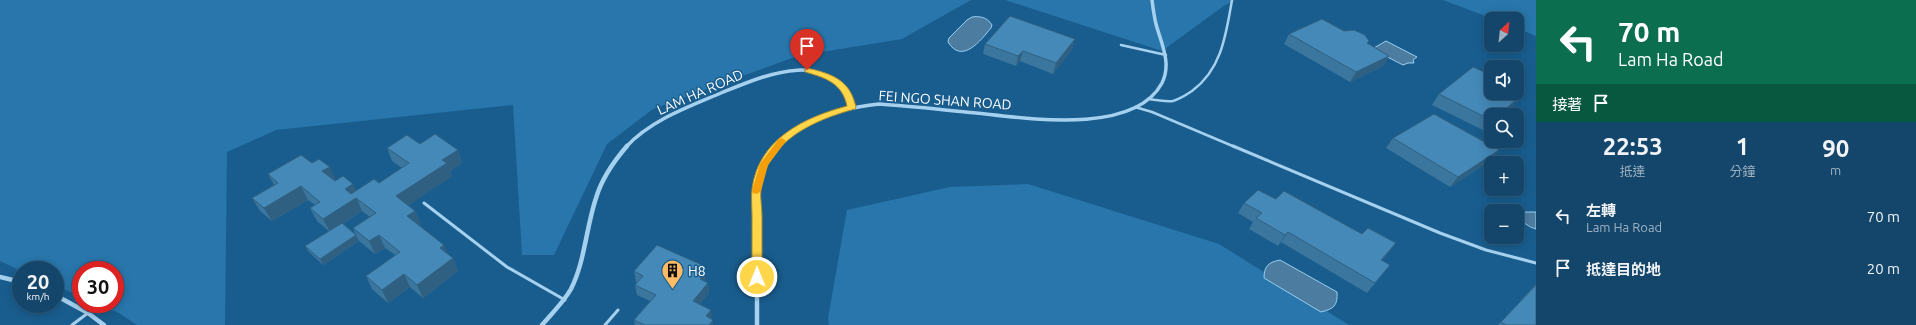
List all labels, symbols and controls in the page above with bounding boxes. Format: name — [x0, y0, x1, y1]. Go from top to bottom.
north arrow — [1484, 12, 1524, 52]
map controls — [1484, 12, 1524, 244]
icon: left — [1552, 16, 1604, 68]
text: 70 m — [1618, 16, 1680, 47]
pin — [790, 29, 824, 70]
icon: arrive — [796, 35, 818, 57]
text: Lam Ha Road — [1618, 49, 1724, 69]
button: sound — [1484, 60, 1524, 100]
street label: LAM HA ROAD — [655, 66, 746, 118]
street label: FEI NGO SHAN ROAD — [878, 87, 1012, 113]
icon: arrive — [1590, 92, 1612, 114]
text: 接著 — [1552, 96, 1582, 113]
button: search — [1484, 108, 1524, 148]
text: 22:53 — [1603, 133, 1663, 160]
text: 1 — [1736, 133, 1749, 160]
text: 90 — [1822, 135, 1849, 162]
button: + — [1484, 156, 1524, 196]
text: m — [1830, 163, 1841, 177]
text: 抵達 — [1620, 164, 1646, 178]
text: 分鐘 — [1729, 164, 1755, 178]
text: 左轉 — [1586, 202, 1616, 219]
button: − — [1484, 204, 1524, 244]
icon: left — [1552, 205, 1574, 227]
text: 70 m — [1867, 208, 1900, 225]
text: Lam Ha Road — [1586, 220, 1662, 234]
position arrow — [736, 256, 778, 298]
icon: arrive — [1552, 257, 1574, 279]
building icon: H8 — [660, 258, 686, 291]
text: 20 m — [1867, 260, 1900, 277]
speed limit sign: 30 — [72, 261, 124, 313]
text: 抵達目的地 — [1586, 261, 1661, 278]
place label: H8 — [688, 263, 706, 279]
text: 20 — [27, 270, 49, 293]
text: km/h — [26, 291, 50, 302]

